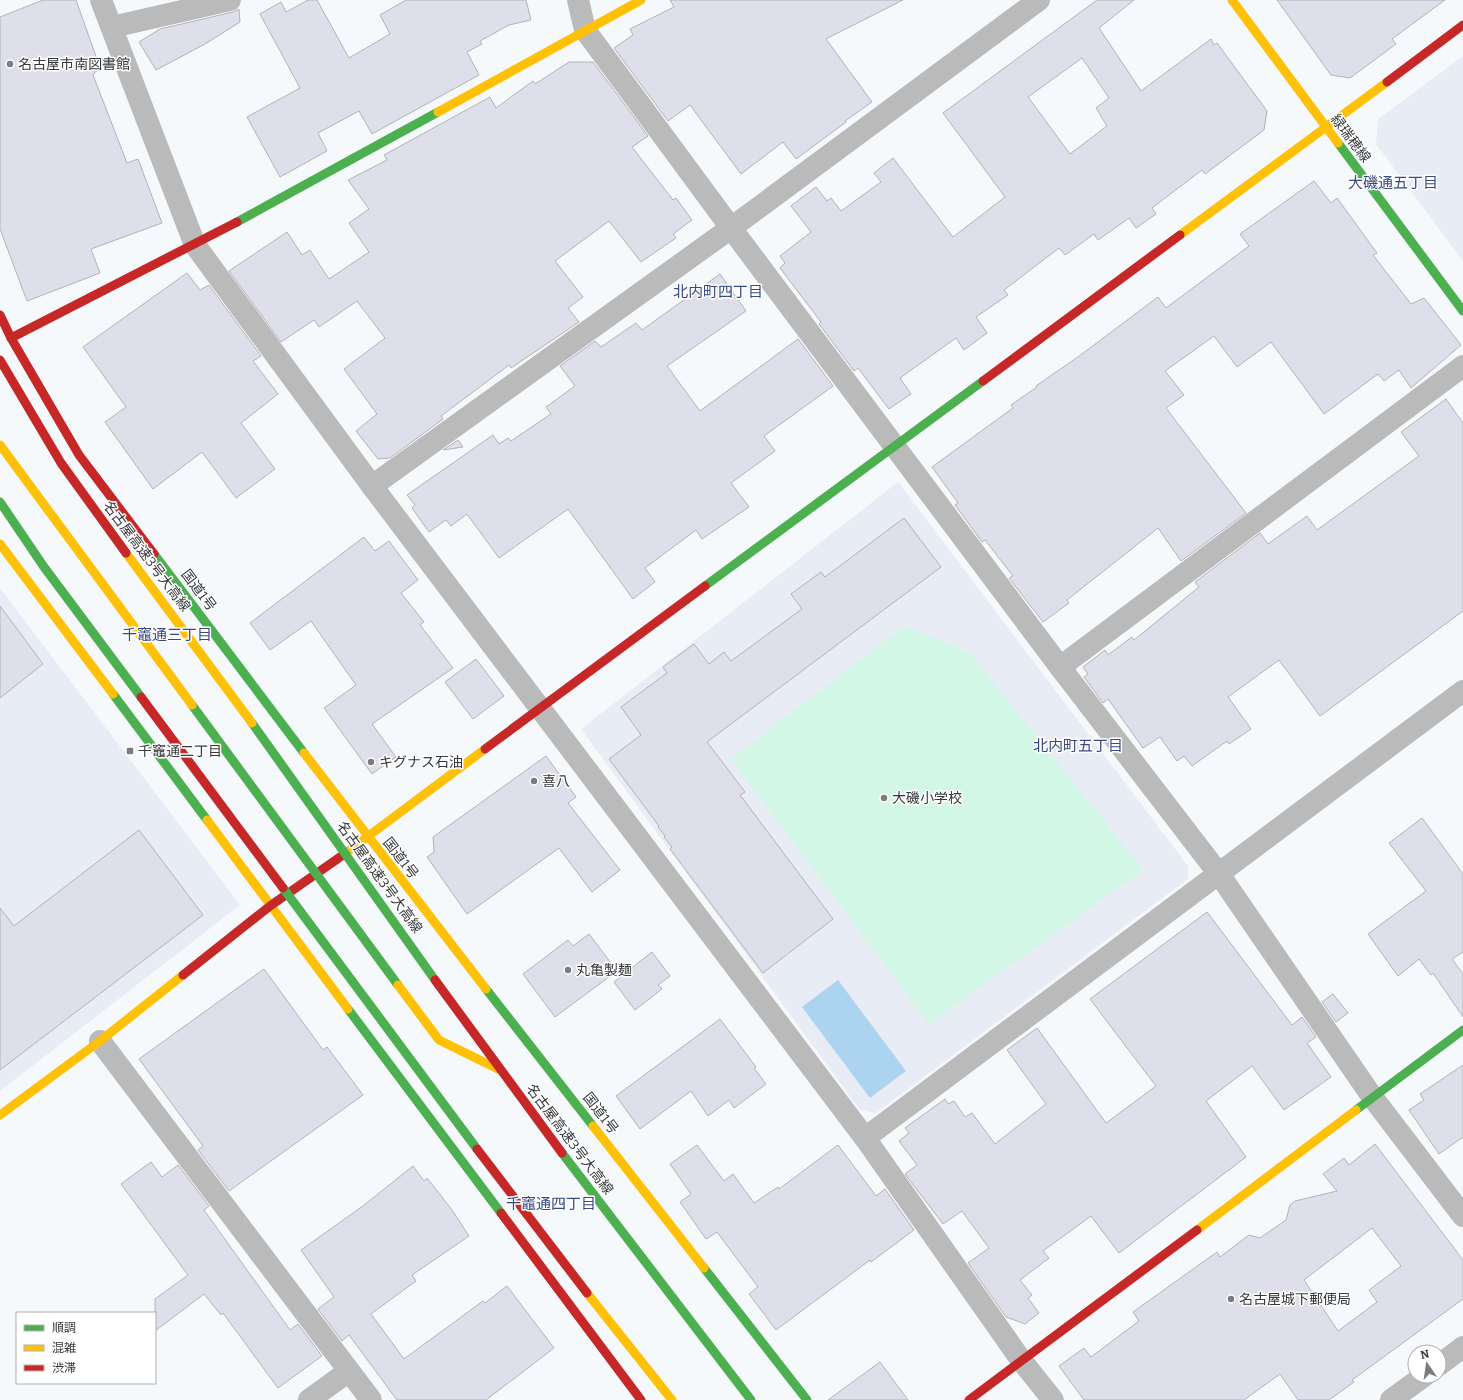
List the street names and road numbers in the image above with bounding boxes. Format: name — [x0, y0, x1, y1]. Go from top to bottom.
street label: 緑瑞穂線 — [1327, 111, 1374, 166]
street label: 名古屋高速3号大高線 — [99, 498, 194, 615]
street label: 国道1号 — [177, 566, 220, 614]
street label: 名古屋高速3号大高線 — [333, 818, 426, 936]
street label: 国道1号 — [379, 834, 422, 882]
street label: 名古屋高速3号大高線 — [522, 1081, 617, 1198]
street label: 国道1号 — [579, 1089, 622, 1137]

